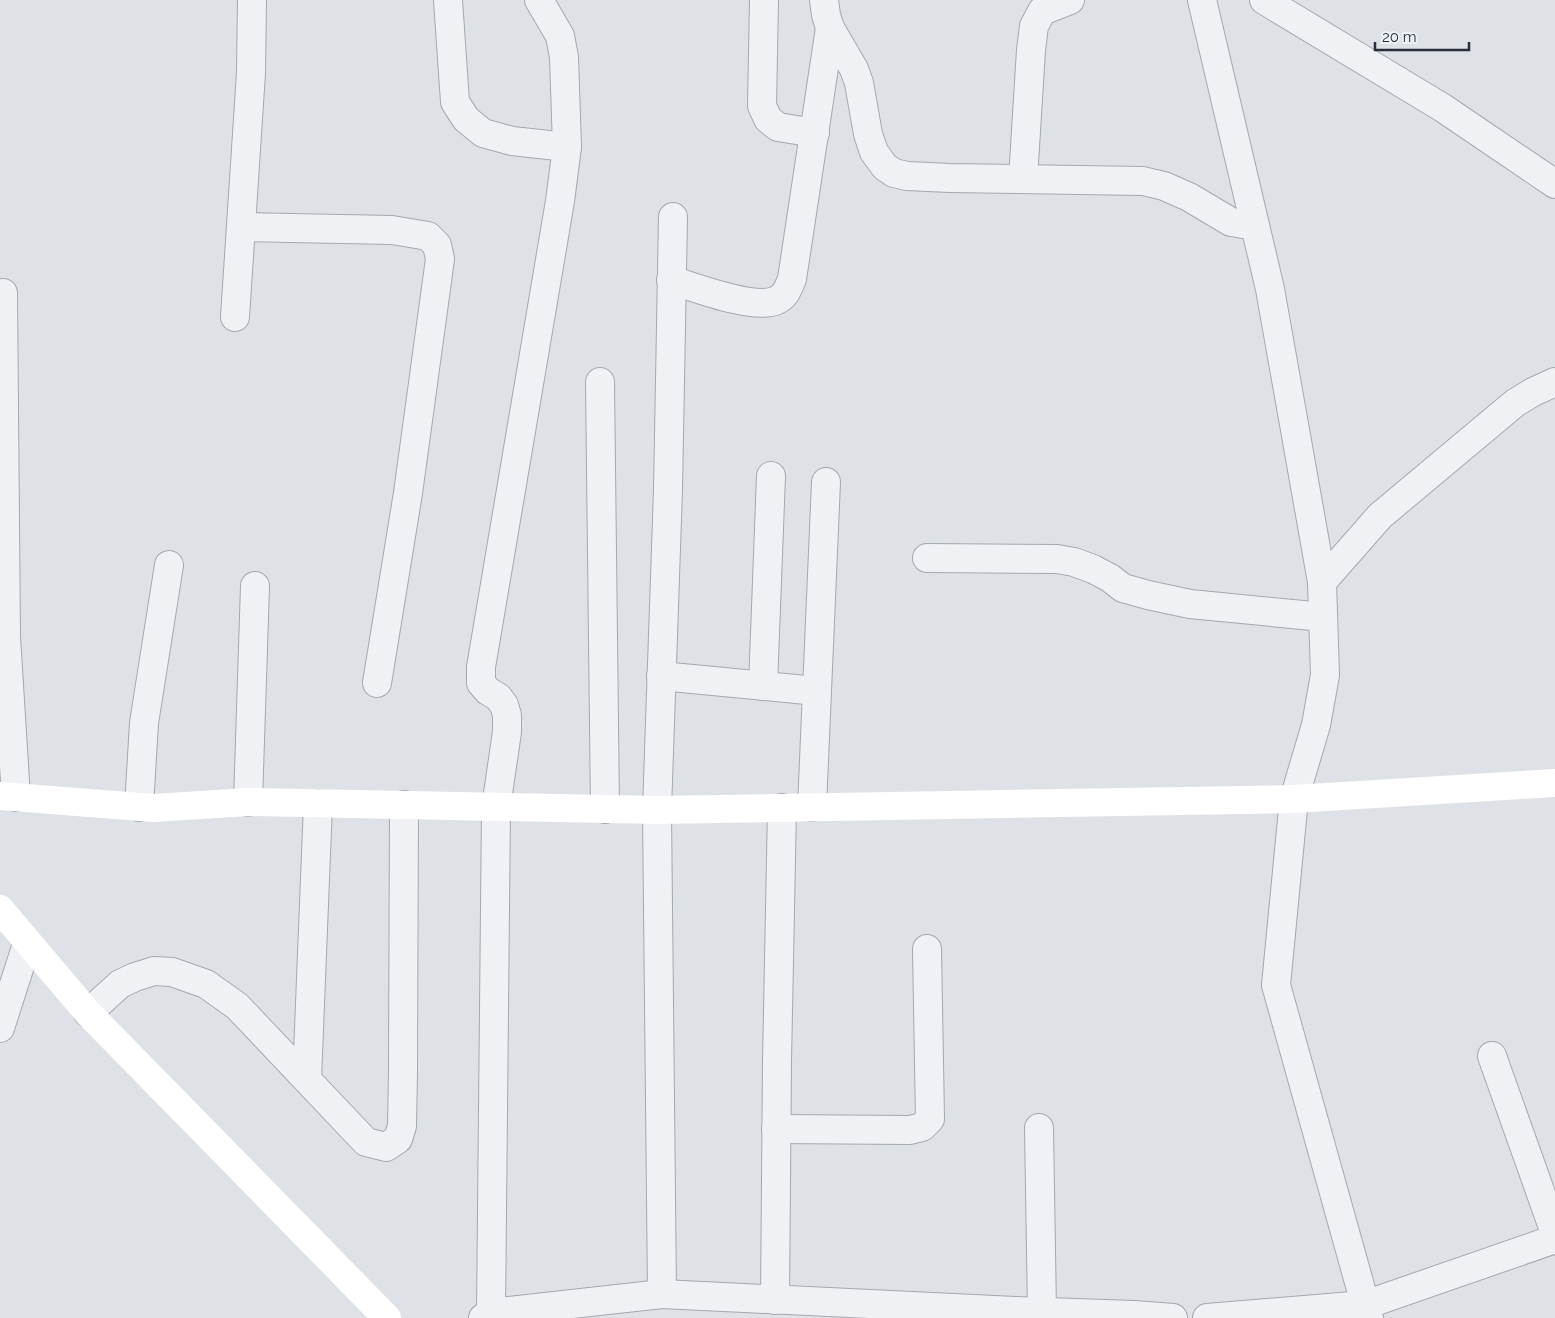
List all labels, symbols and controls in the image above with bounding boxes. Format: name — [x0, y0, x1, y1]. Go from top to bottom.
scale bar — [1375, 20, 1469, 52]
text: 20 m — [1382, 28, 1417, 46]

